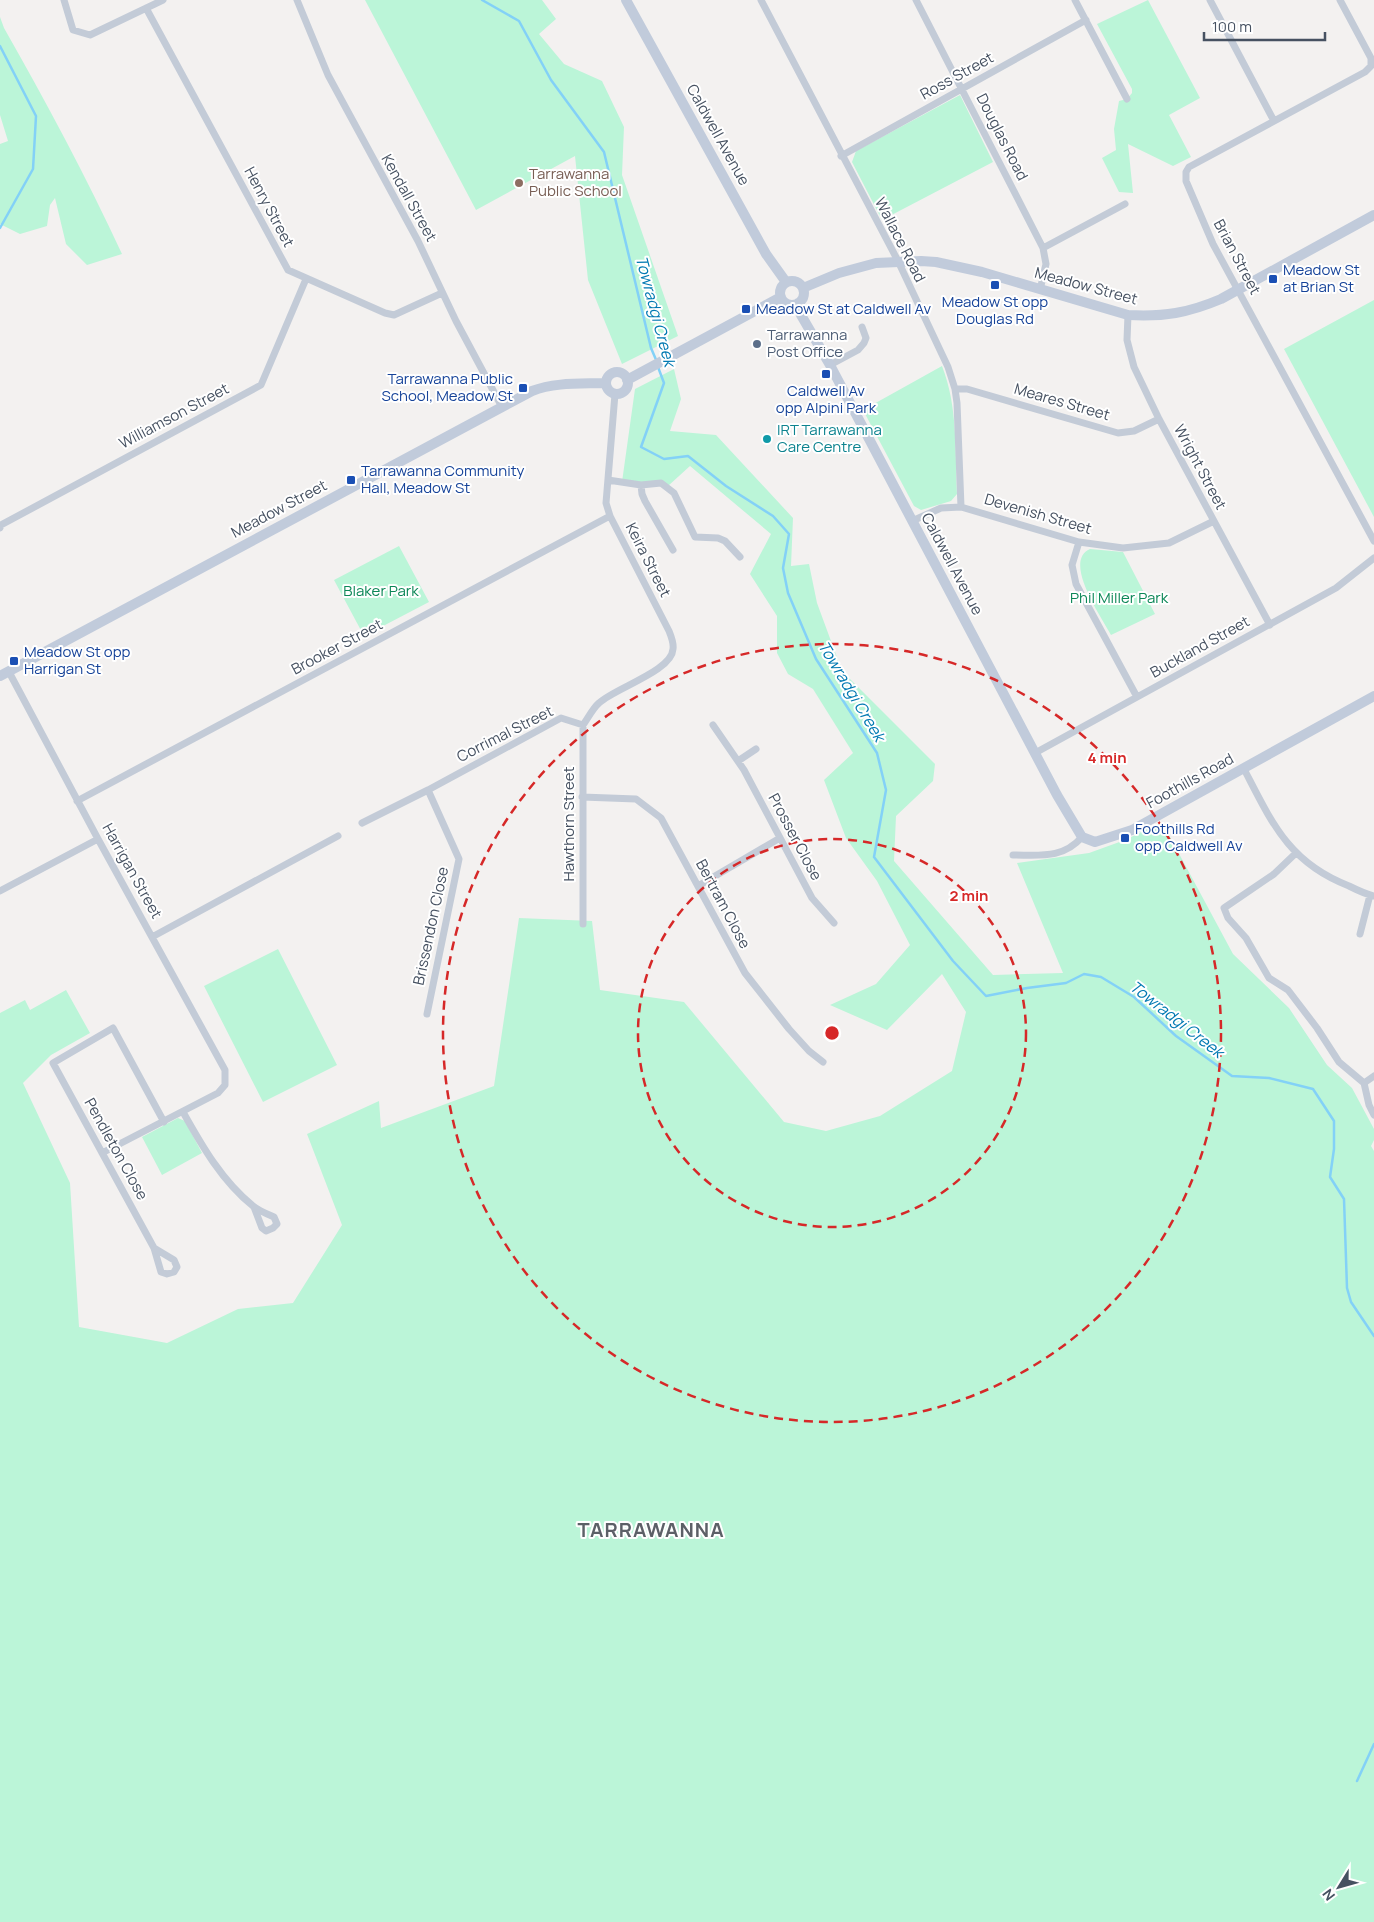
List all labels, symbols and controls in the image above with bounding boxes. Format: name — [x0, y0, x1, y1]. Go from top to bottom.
scale bar — [1204, 10, 1325, 42]
text: 100 m — [1212, 16, 1252, 37]
street label: Ross Street — [916, 47, 997, 104]
street label: Caldwell Avenue — [682, 80, 755, 189]
street label: Douglas Road — [972, 90, 1033, 184]
street label: Kendall Street — [377, 150, 442, 245]
street label: Henry Street — [240, 163, 299, 251]
place label: Tarrawanna Public School — [529, 163, 622, 201]
marker: Tarrawanna Public School — [513, 177, 525, 189]
street label: Wallace Road — [870, 194, 931, 286]
street label: Brian Street — [1209, 215, 1266, 298]
water label: Towradgi Creek — [631, 253, 682, 371]
place label: Meadow St at Brian St — [1283, 259, 1360, 297]
street label: Meadow Street — [1032, 262, 1140, 309]
marker: Meadow St at Brian St — [1267, 273, 1279, 285]
marker: Meadow St opp Douglas Rd — [989, 279, 1001, 291]
place label: Meadow St opp Douglas Rd — [942, 291, 1048, 329]
place label: Meadow St at Caldwell Av — [756, 298, 931, 319]
marker: Meadow St at Caldwell Av — [740, 303, 752, 315]
place label: Tarrawanna Post Office — [767, 324, 847, 362]
marker: Tarrawanna Post Office — [751, 338, 763, 350]
place label: Tarrawanna Public School, Meadow St — [382, 368, 513, 406]
marker: Caldwell Av opp Alpini Park — [820, 368, 832, 380]
street label: Williamson Street — [115, 378, 232, 453]
street label: Meares Street — [1012, 378, 1112, 425]
place label: Caldwell Av opp Alpini Park — [776, 380, 877, 418]
marker: Tarrawanna Public School, Meadow St — [517, 382, 529, 394]
place label: IRT Tarrawanna Care Centre — [777, 419, 882, 457]
street label: Wright Street — [1169, 420, 1232, 513]
marker: IRT Tarrawanna Care Centre — [761, 433, 773, 445]
place label: Tarrawanna Community Hall, Meadow St — [361, 460, 524, 498]
marker: Tarrawanna Community Hall, Meadow St — [345, 474, 357, 486]
street label: Meadow Street — [227, 475, 330, 543]
street label: Devenish Street — [982, 488, 1094, 539]
street label: Caldwell Avenue — [917, 509, 988, 619]
street label: Keira Street — [621, 519, 676, 601]
park label: Blaker Park — [343, 580, 419, 601]
park label: Phil Miller Park — [1070, 587, 1169, 608]
street label: Buckland Street — [1146, 611, 1253, 683]
street label: Brooker Street — [287, 614, 386, 679]
water label: Towradgi Creek — [813, 637, 892, 747]
place label: Meadow St opp Harrigan St — [24, 641, 131, 679]
marker: Meadow St opp Harrigan St — [8, 655, 20, 667]
street label: Corrimal Street — [453, 700, 557, 767]
text: 4 min — [1087, 747, 1127, 768]
street label: Foothills Road — [1142, 748, 1237, 813]
street label: Hawthorn Street — [558, 767, 579, 881]
street label: Prosser Close — [764, 790, 827, 884]
place label: Foothills Rd opp Caldwell Av — [1135, 818, 1243, 856]
street label: Harrigan Street — [98, 819, 167, 922]
marker: Foothills Rd opp Caldwell Av — [1119, 832, 1131, 844]
street label: Bertram Close — [691, 855, 756, 952]
street label: Brissendon Close — [408, 865, 453, 987]
text: 2 min — [949, 885, 989, 906]
water label: Towradgi Creek — [1125, 975, 1230, 1064]
centre of rings — [823, 1024, 841, 1042]
street label: Pendleton Close — [80, 1094, 153, 1204]
district label: TARRAWANNA — [577, 1516, 725, 1543]
north arrow — [1314, 1862, 1364, 1912]
text: N — [1318, 1885, 1339, 1905]

